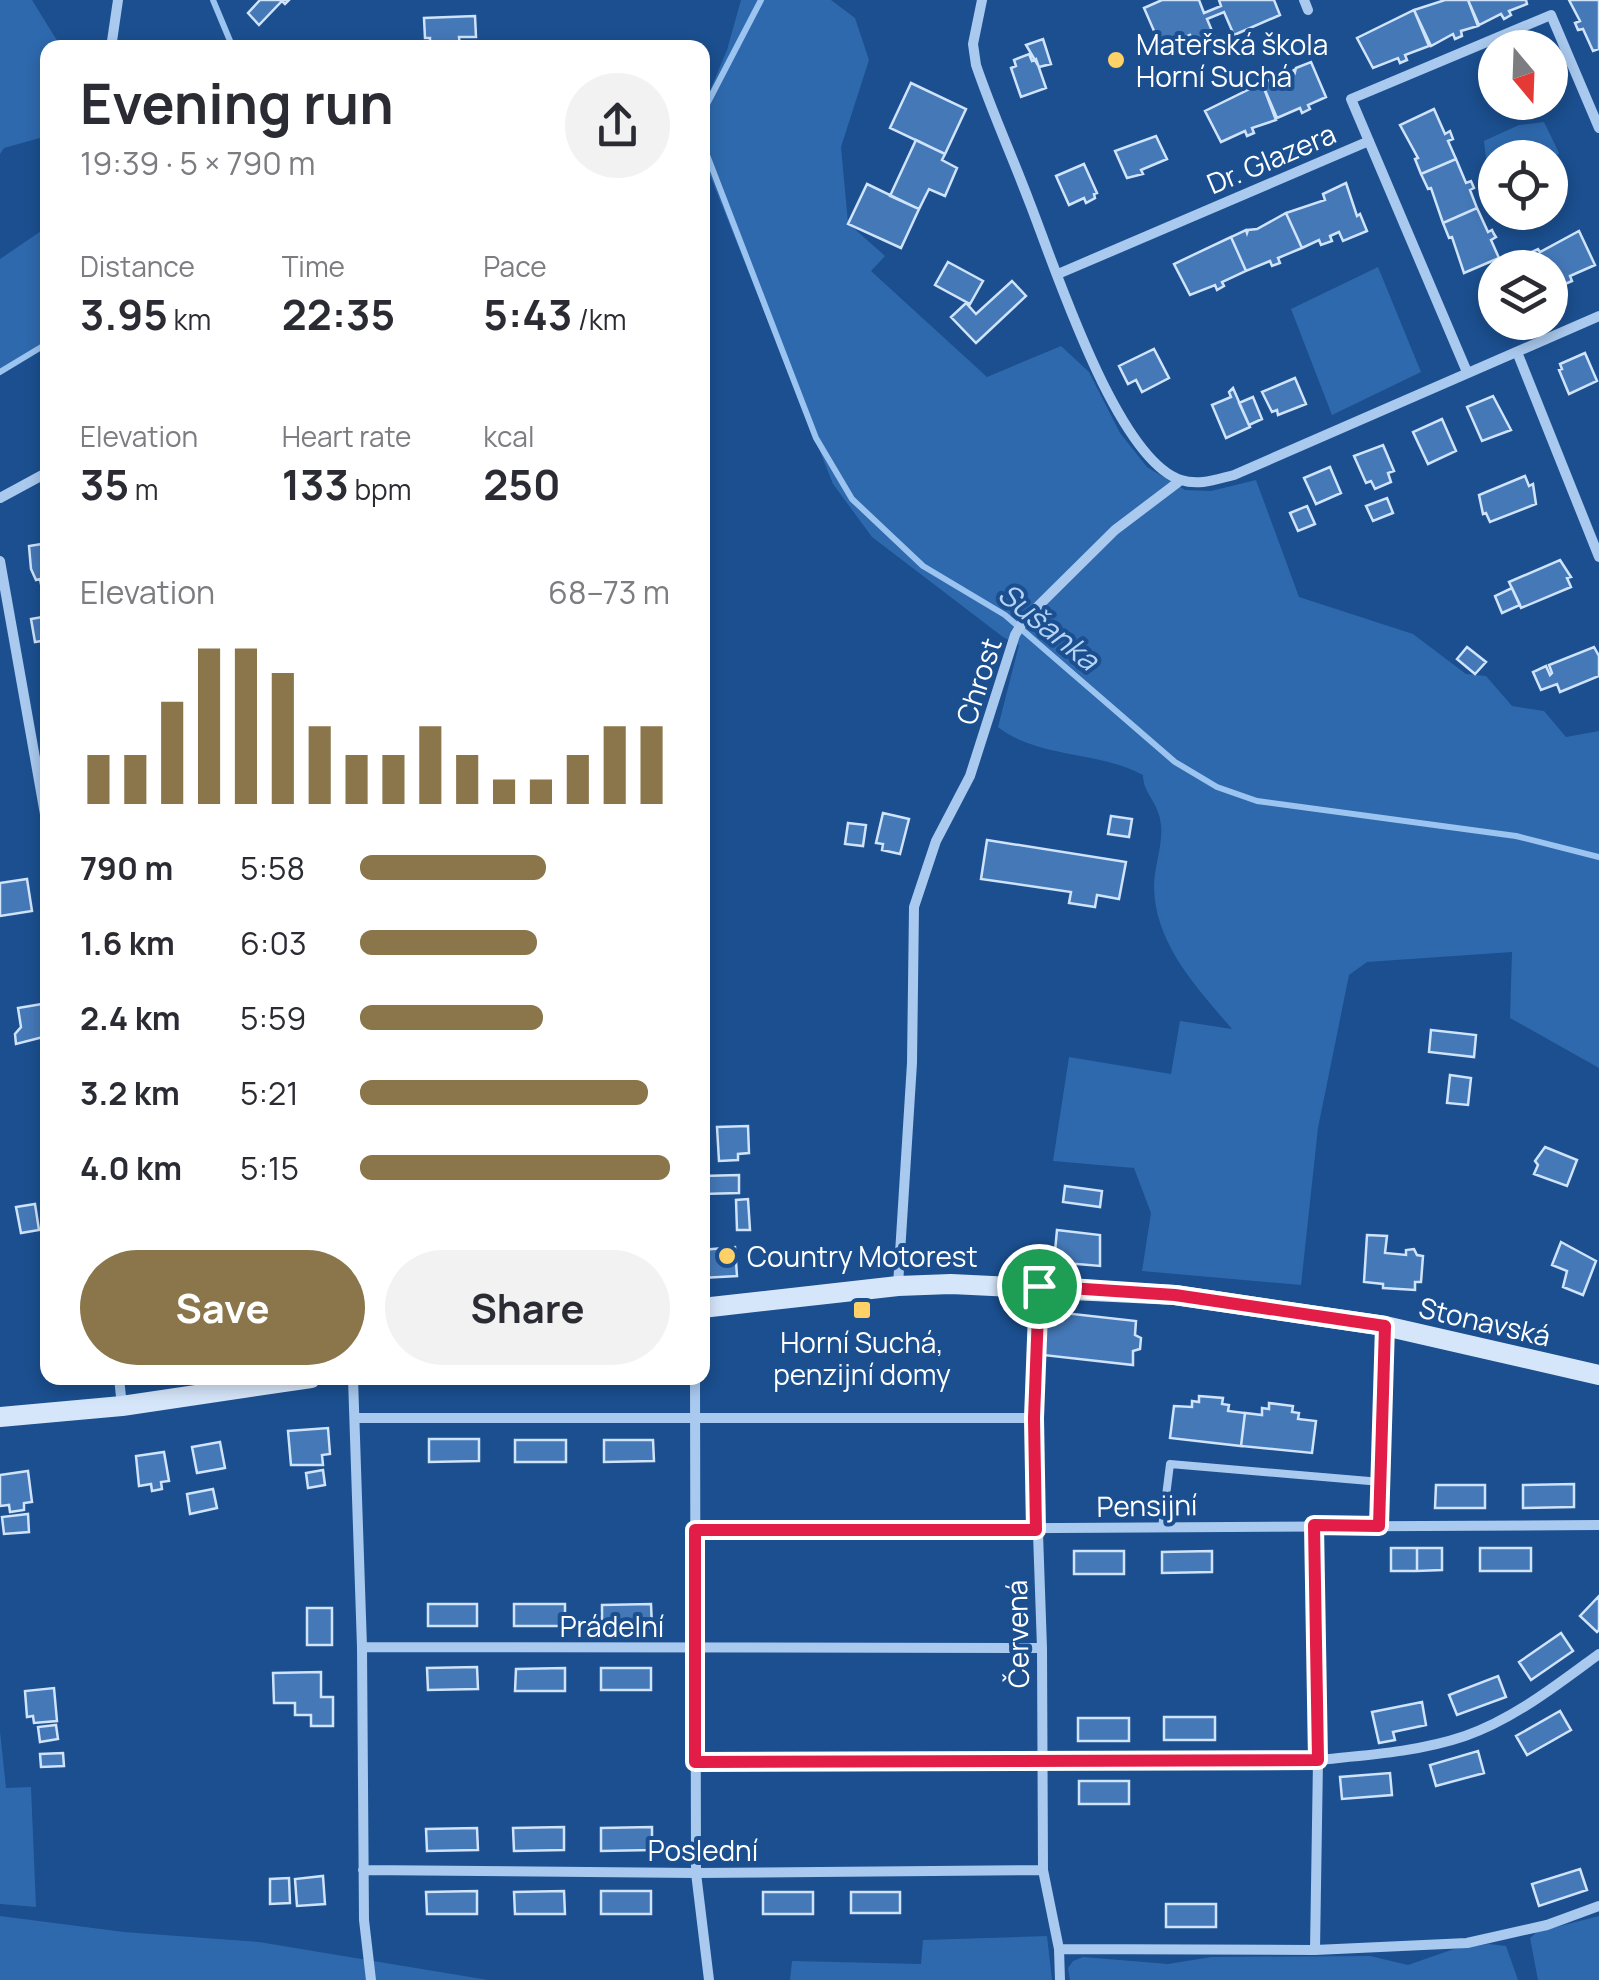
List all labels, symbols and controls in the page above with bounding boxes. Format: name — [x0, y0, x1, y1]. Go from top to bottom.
place label: Mateřská škola Horní Suchá — [1136, 25, 1328, 95]
north arrow — [1478, 30, 1568, 120]
map controls — [1478, 30, 1568, 340]
marker: Mateřská škola Horní Suchá — [1105, 49, 1127, 71]
text: Evening run — [80, 65, 394, 141]
button: share — [565, 73, 670, 178]
street label: Dr. Glazera — [1201, 114, 1341, 202]
button: locate — [1478, 140, 1568, 230]
text: 19:39 · 5 × 790 m — [80, 141, 315, 185]
text: Distance — [80, 247, 195, 285]
text: Time — [282, 247, 345, 285]
text: Pace — [483, 247, 547, 285]
button: layers — [1478, 250, 1568, 340]
text: 3.95 — [80, 285, 168, 343]
text: 22:35 — [282, 285, 395, 343]
text: 5:43 — [483, 285, 572, 343]
text: km — [168, 300, 211, 338]
text: /km — [572, 300, 626, 338]
text: Elevation — [80, 417, 198, 455]
text: Heart rate — [282, 417, 411, 455]
text: kcal — [483, 417, 534, 455]
text: 35 — [80, 455, 129, 513]
text: 133 — [282, 455, 349, 513]
text: 250 — [483, 455, 561, 513]
text: m — [129, 470, 158, 508]
text: bpm — [349, 470, 411, 508]
text: Elevation — [80, 570, 215, 614]
text: 68–73 m — [548, 570, 670, 614]
water label: Sušanka — [990, 573, 1109, 680]
street label: Chrost — [946, 633, 1010, 729]
text: 790 m — [80, 846, 173, 890]
text: 5:58 — [240, 846, 305, 890]
text: 1.6 km — [80, 921, 175, 965]
text: 6:03 — [240, 921, 307, 965]
text: 2.4 km — [80, 996, 181, 1040]
text: 5:59 — [240, 996, 306, 1040]
text: 3.2 km — [80, 1071, 180, 1115]
text: 5:21 — [240, 1071, 299, 1115]
text: 4.0 km — [80, 1146, 182, 1190]
text: 5:15 — [240, 1146, 299, 1190]
place label: Country Motorest — [747, 1237, 978, 1275]
pin — [997, 1244, 1082, 1329]
marker: Country Motorest — [716, 1245, 738, 1267]
button: Save — [80, 1250, 365, 1365]
button: Share — [385, 1250, 670, 1365]
icon: arrive — [1012, 1259, 1067, 1314]
street label: Stonavská — [1415, 1287, 1555, 1355]
marker: Horní Suchá, penzijní domy — [851, 1299, 873, 1321]
place label: Horní Suchá, penzijní domy — [773, 1323, 951, 1393]
street label: Pensijní — [1096, 1485, 1198, 1525]
street label: Červená — [997, 1580, 1037, 1688]
street label: Prádelní — [560, 1607, 664, 1645]
street label: Poslední — [648, 1831, 758, 1869]

